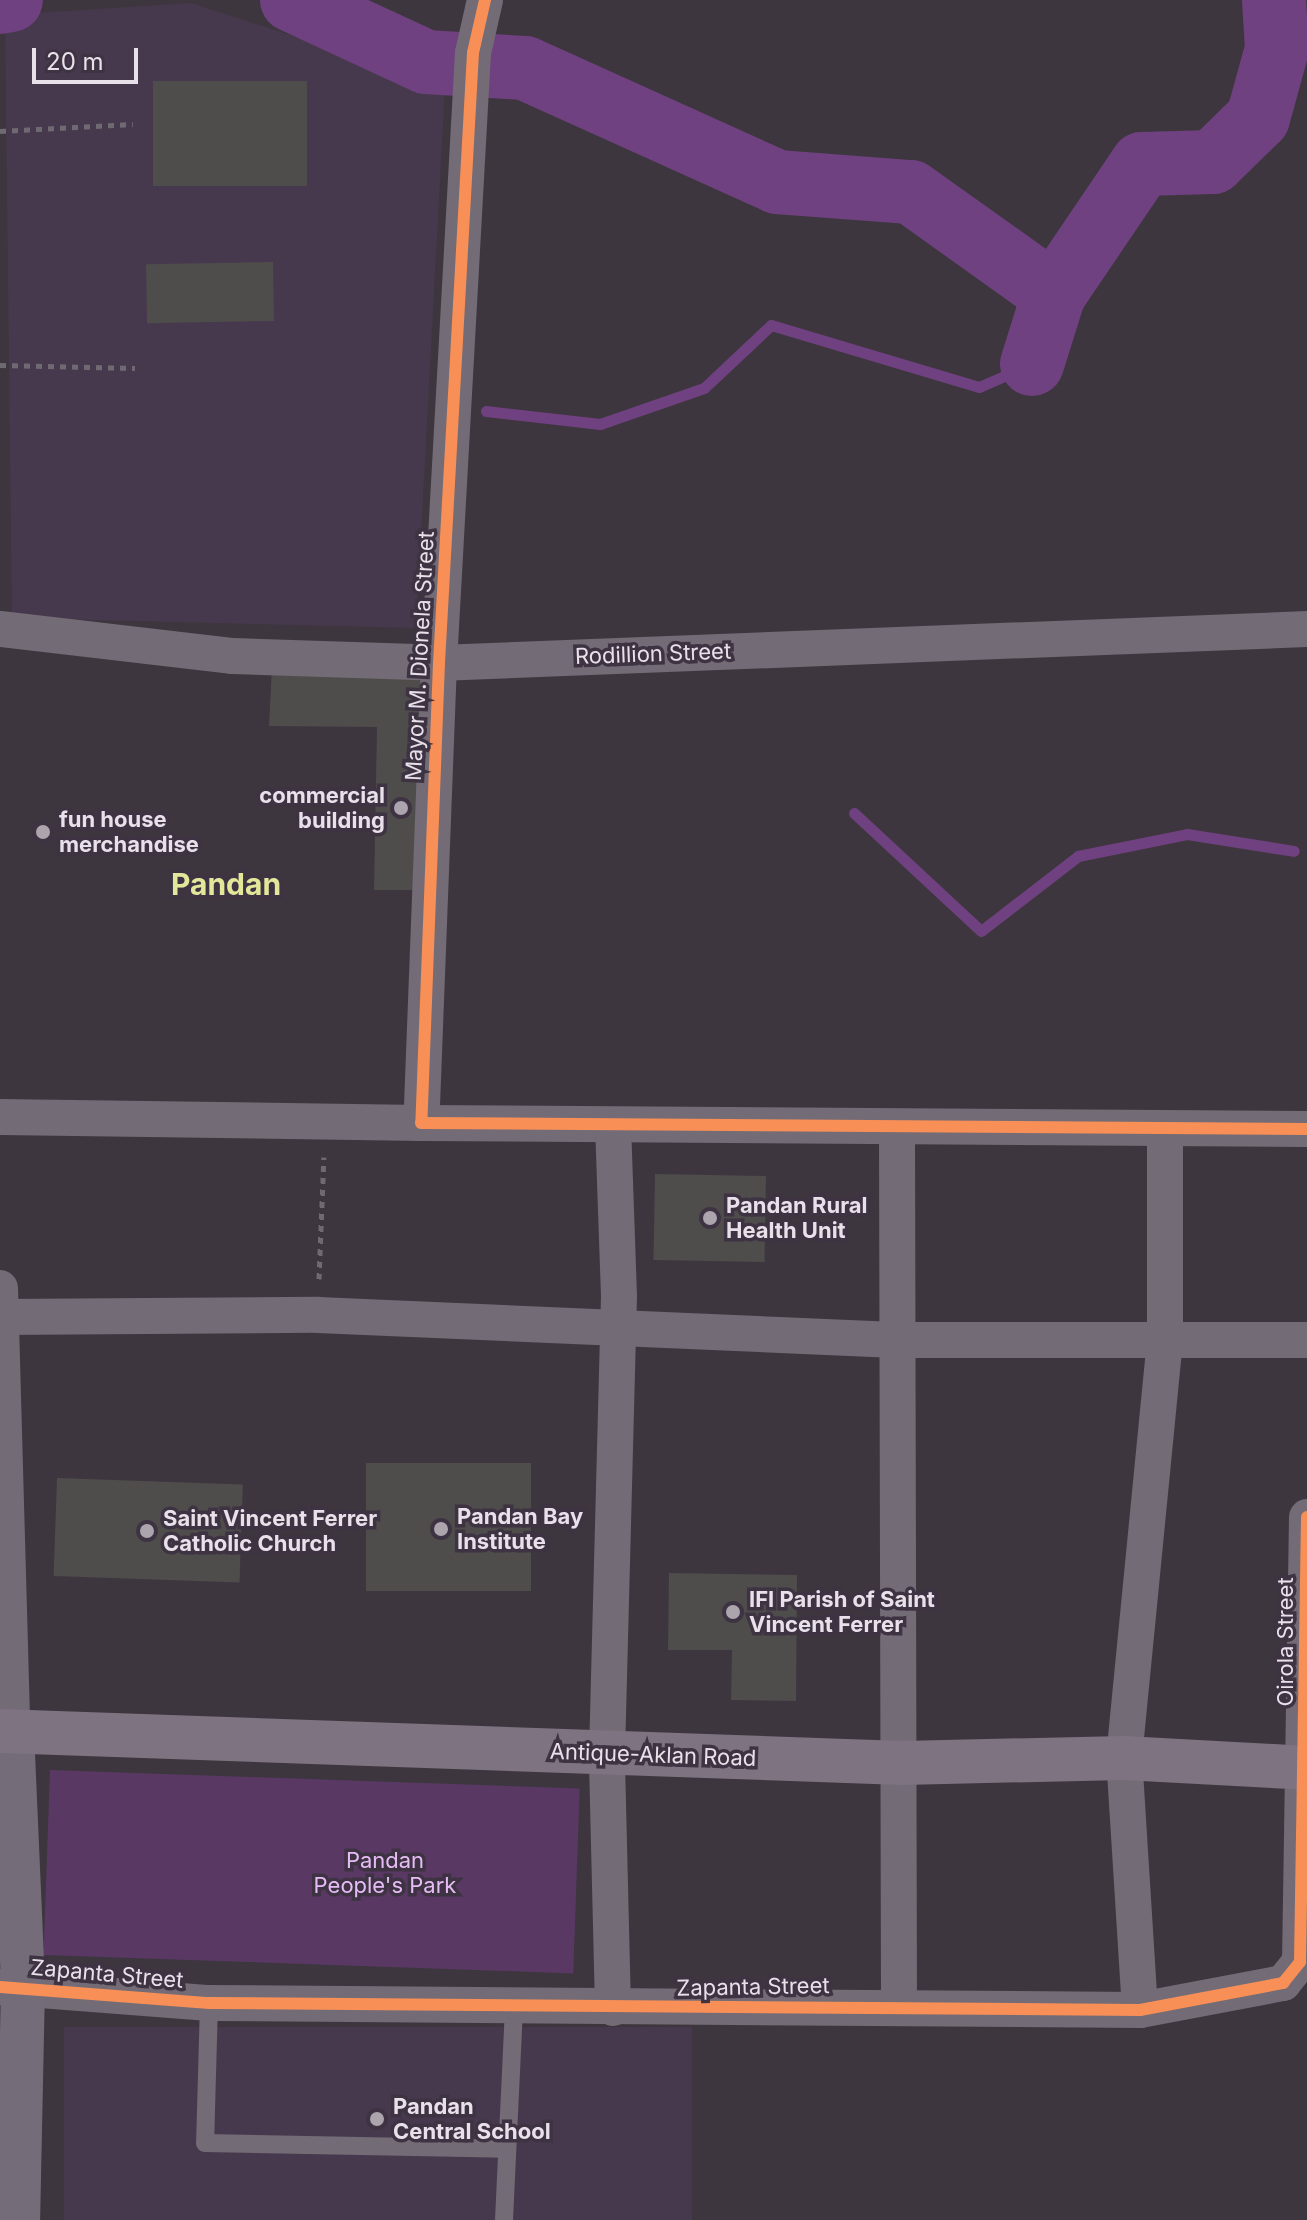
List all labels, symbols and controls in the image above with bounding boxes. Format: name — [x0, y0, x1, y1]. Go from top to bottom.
scale bar — [36, 32, 142, 82]
text: 20 m — [46, 47, 104, 76]
street label: Mayor M. Dionela Street — [400, 530, 440, 782]
street label: Rodillion Street — [574, 638, 732, 670]
place label: commercial building — [259, 782, 385, 834]
marker: commercial building — [392, 799, 410, 817]
place label: fun house merchandise — [59, 806, 199, 858]
marker: fun house merchandise — [34, 823, 52, 841]
district label: Pandan — [171, 866, 281, 902]
place label: Pandan Rural Health Unit — [726, 1192, 868, 1244]
marker: Pandan Rural Health Unit — [701, 1209, 719, 1227]
place label: Pandan Bay Institute — [457, 1503, 583, 1554]
place label: Saint Vincent Ferrer Catholic Church — [163, 1505, 377, 1556]
marker: Pandan Bay Institute — [432, 1520, 450, 1538]
marker: Saint Vincent Ferrer Catholic Church — [138, 1522, 156, 1540]
street label: Oirola Street — [1273, 1577, 1299, 1707]
place label: IFI Parish of Saint Vincent Ferrer — [749, 1586, 935, 1638]
marker: IFI Parish of Saint Vincent Ferrer — [724, 1603, 742, 1621]
street label: Antique-Aklan Road — [549, 1738, 757, 1772]
park label: Pandan People's Park — [314, 1847, 456, 1898]
street label: Zapanta Street — [30, 1954, 184, 1994]
street label: Zapanta Street — [676, 1972, 830, 2002]
place label: Pandan Central School — [393, 2093, 551, 2144]
marker: Pandan Central School — [368, 2110, 386, 2128]

